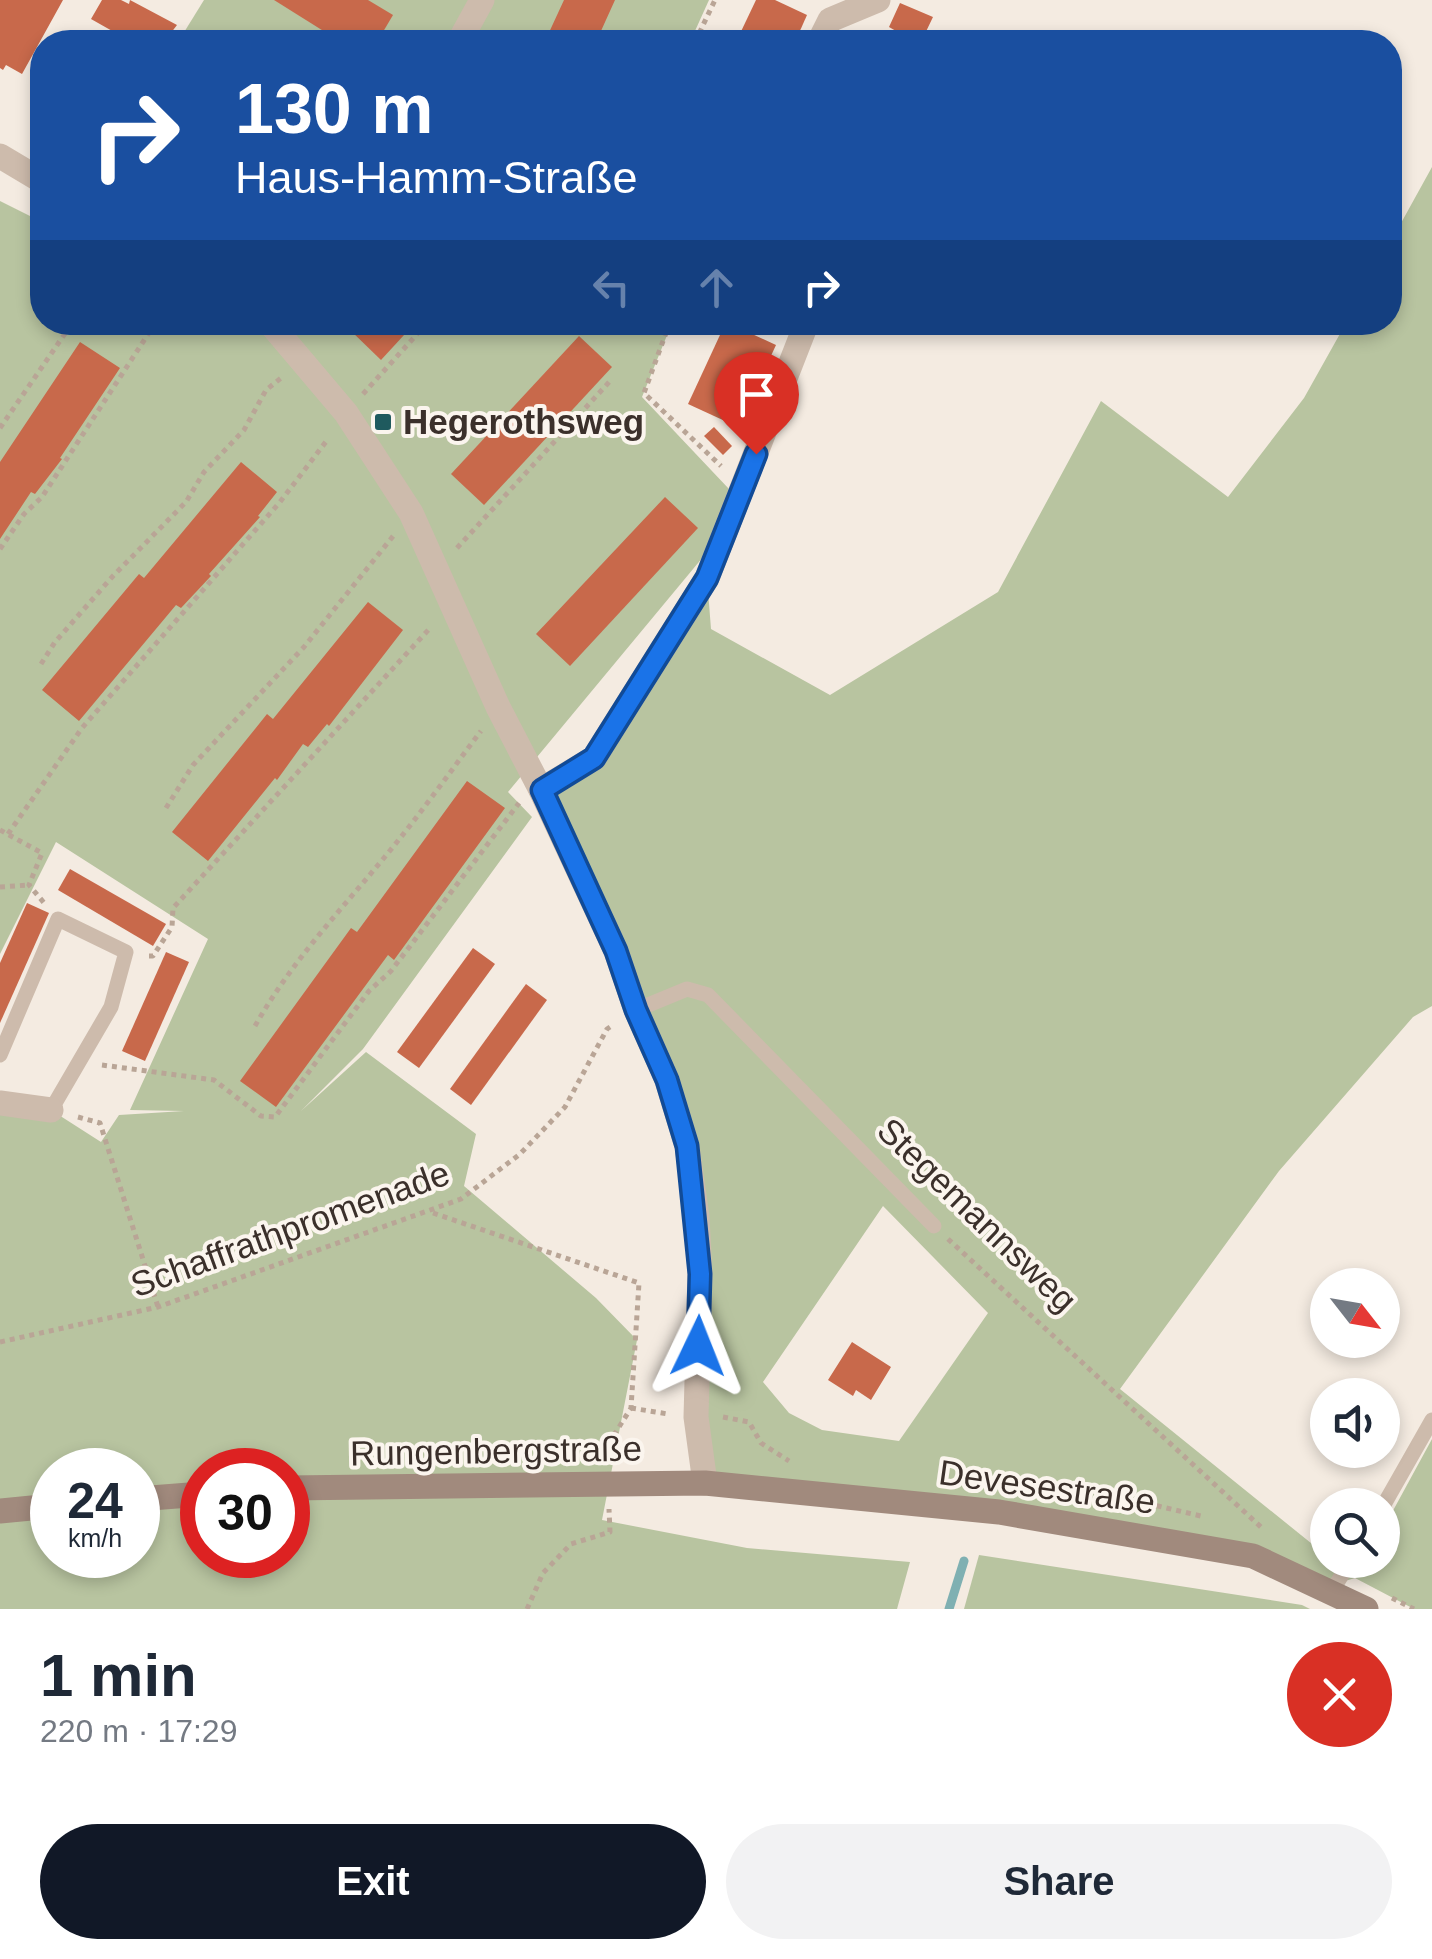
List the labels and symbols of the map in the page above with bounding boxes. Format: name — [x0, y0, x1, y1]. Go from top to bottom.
pin — [714, 352, 799, 455]
place label: Hegerothsweg — [403, 402, 644, 441]
marker: Hegerothsweg — [372, 411, 394, 433]
street label: Stegemannsweg — [870, 1110, 1085, 1319]
street label: Schaffrathpromenade — [125, 1153, 454, 1304]
north arrow — [1310, 1268, 1400, 1358]
position arrow — [646, 1294, 750, 1398]
street label: Rungenbergstraße — [350, 1428, 642, 1473]
speed limit sign: 30 — [180, 1448, 310, 1578]
street label: Devesestraße — [936, 1452, 1158, 1521]

